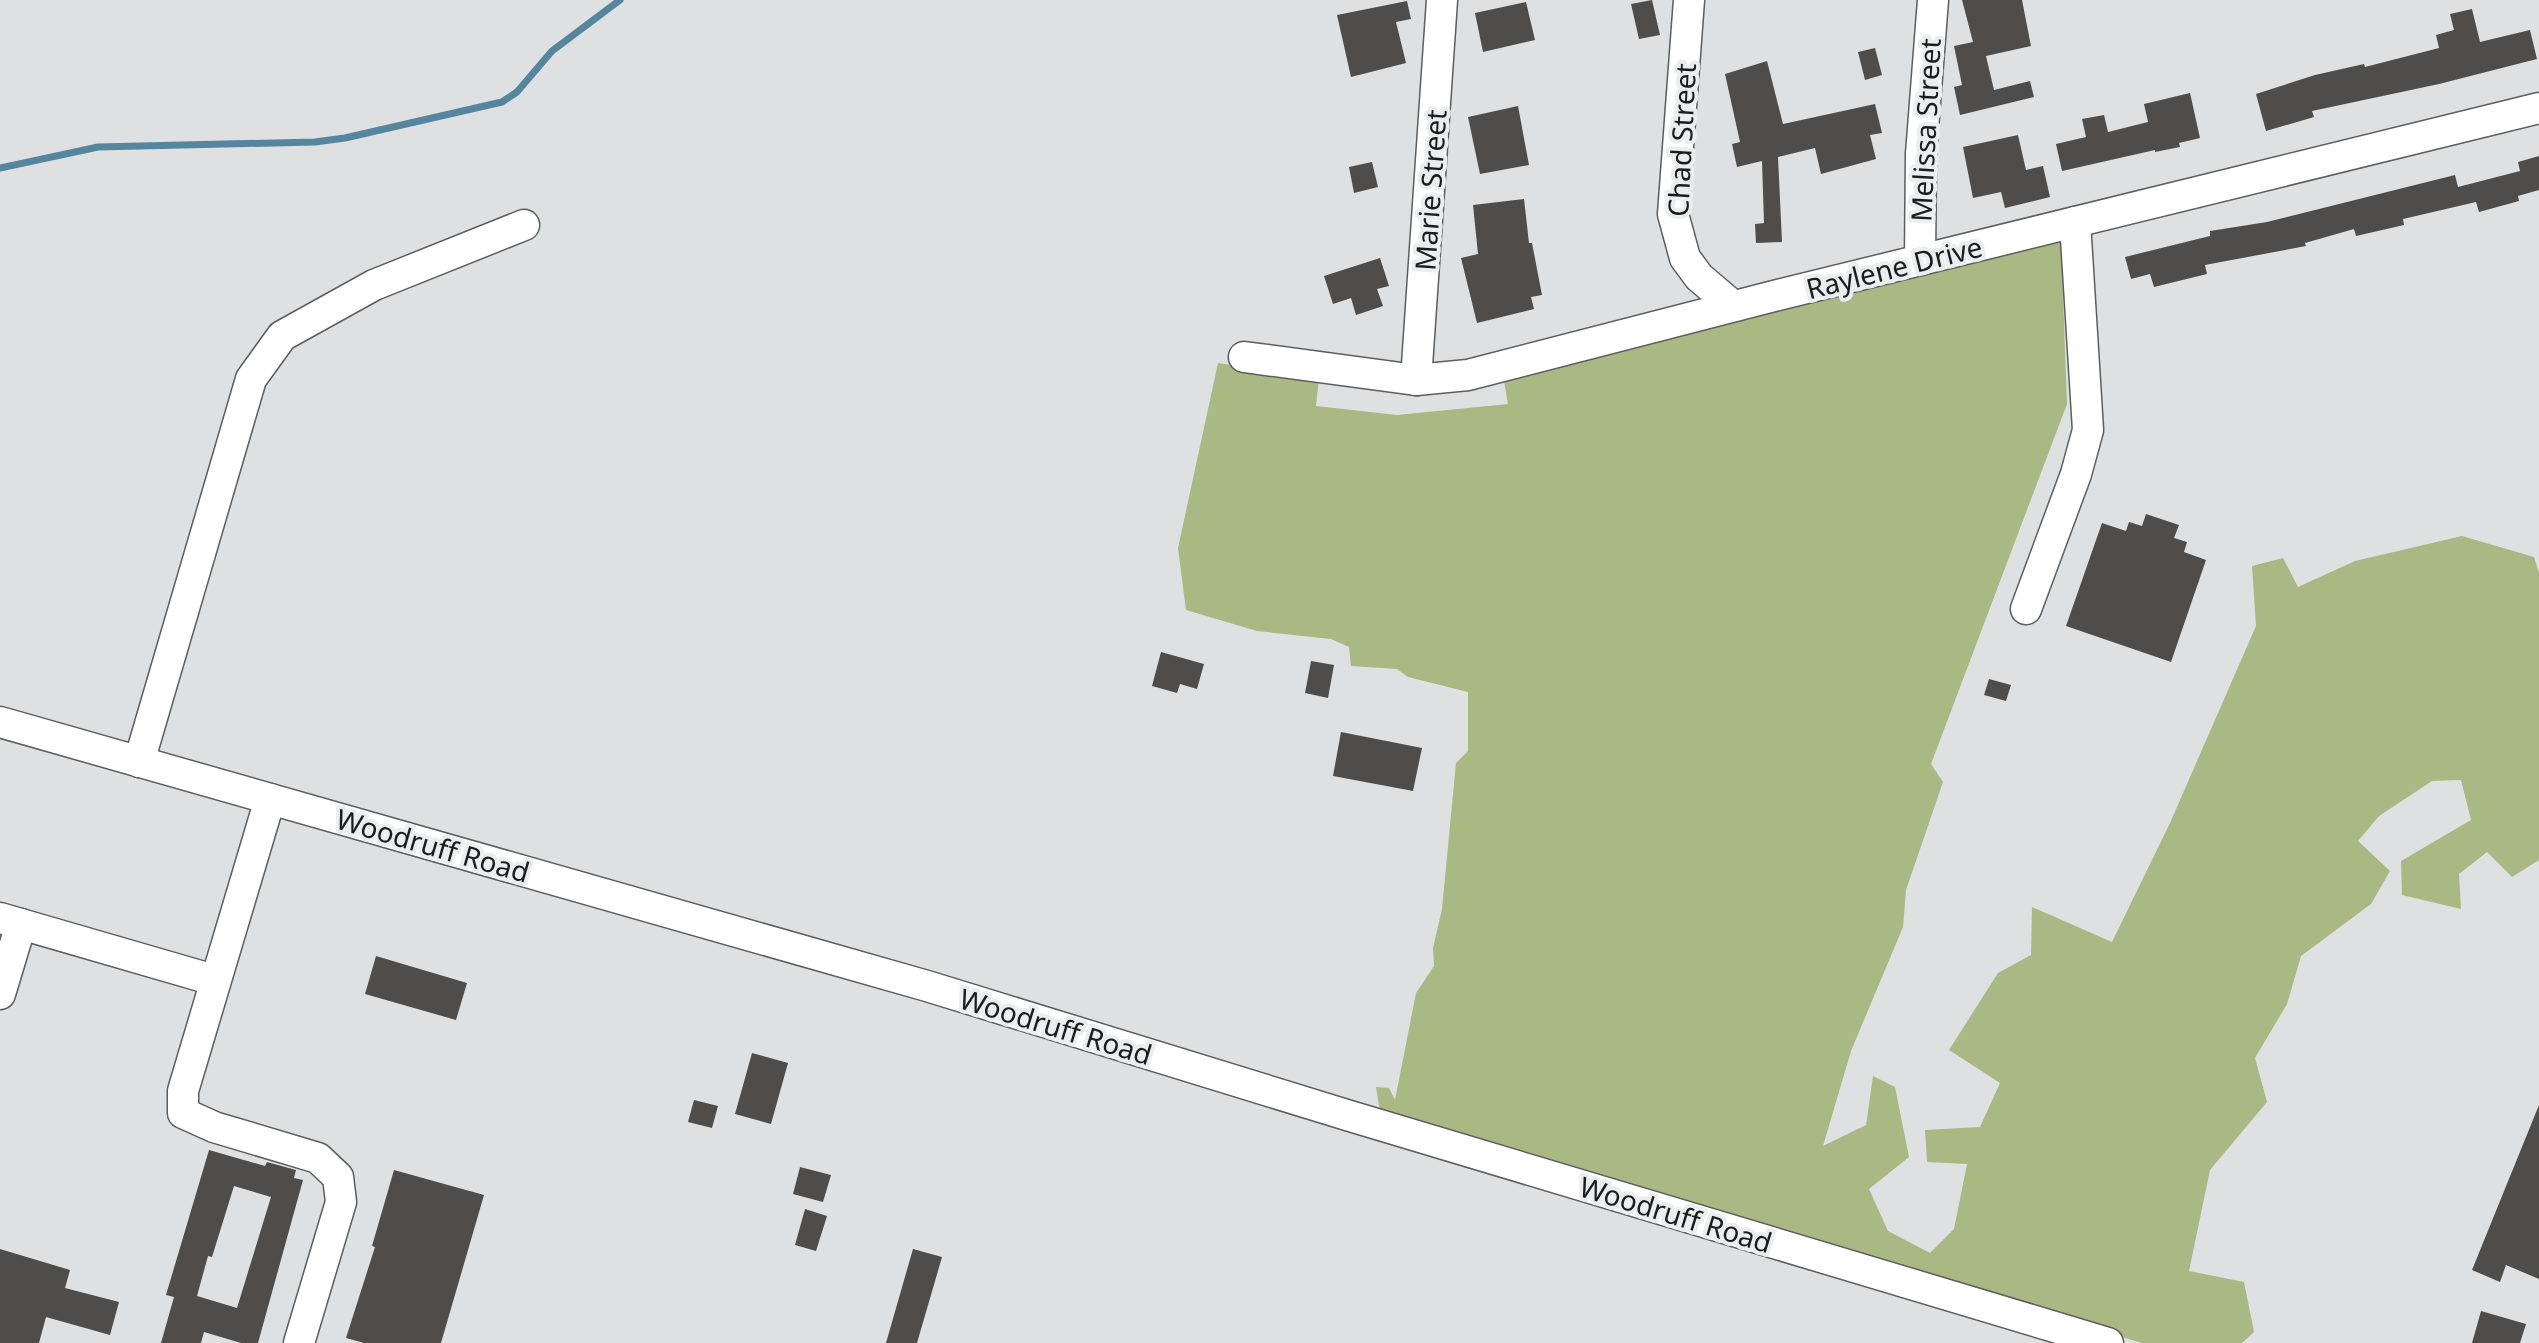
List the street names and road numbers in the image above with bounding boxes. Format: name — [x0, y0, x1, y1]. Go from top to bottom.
street label: Melissa Street — [1901, 37, 1949, 223]
street label: Chad Street — [1658, 62, 1704, 218]
street label: Marie Street — [1405, 108, 1455, 272]
street label: Raylene Drive — [1802, 227, 1986, 307]
street label: Woodruff Road — [332, 799, 534, 891]
street label: Woodruff Road — [955, 979, 1157, 1073]
street label: Woodruff Road — [1575, 1167, 1777, 1261]

